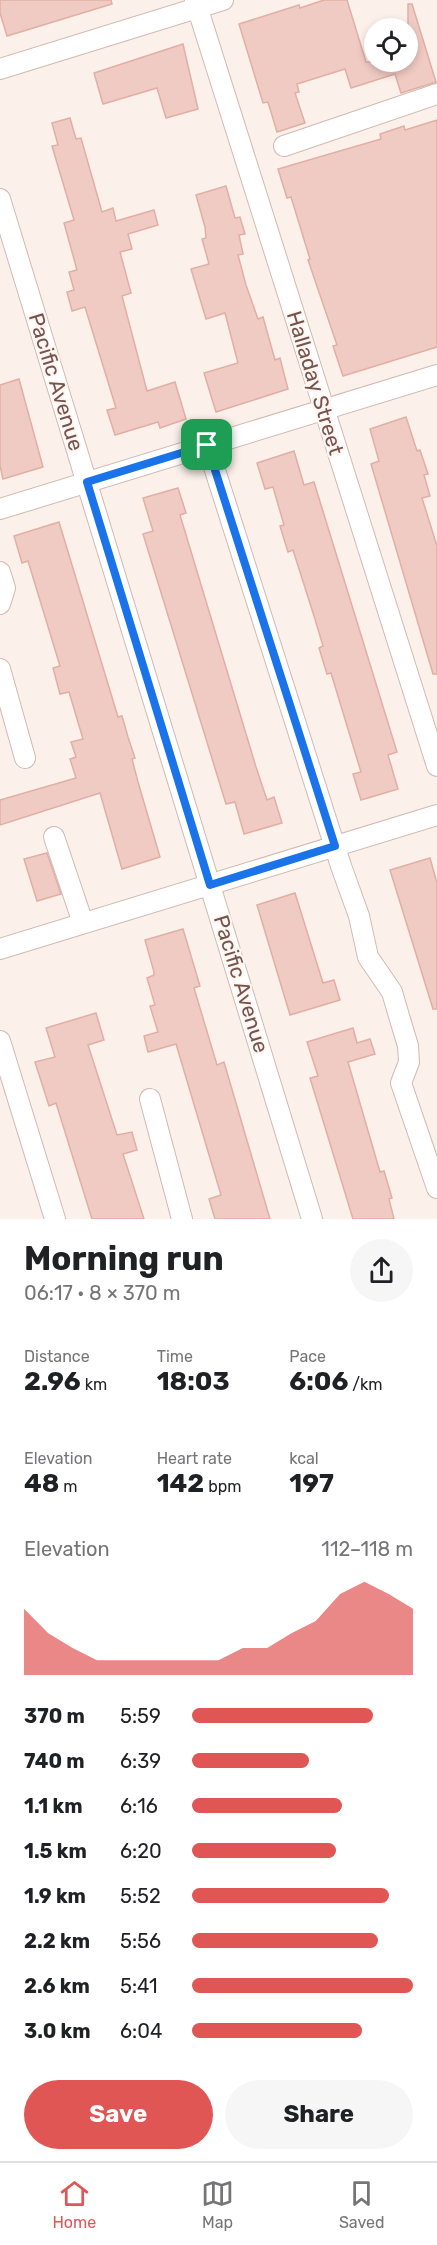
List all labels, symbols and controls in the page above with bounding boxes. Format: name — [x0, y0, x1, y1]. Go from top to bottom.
map controls — [364, 18, 418, 72]
button: locate — [364, 18, 418, 72]
street label: Halladay Street — [282, 308, 349, 458]
street label: Pacific Avenue — [24, 310, 89, 454]
pin — [181, 419, 232, 470]
icon: arrive — [190, 428, 223, 461]
street label: Pacific Avenue — [209, 912, 274, 1056]
text: Morning run — [24, 1239, 224, 1278]
button: share — [350, 1239, 413, 1302]
text: 06:17 · 8 × 370 m — [24, 1281, 180, 1305]
text: Distance — [24, 1347, 90, 1366]
text: Time — [157, 1347, 193, 1366]
text: Pace — [289, 1347, 326, 1366]
text: 2.96 — [24, 1366, 81, 1397]
text: 18:03 — [157, 1366, 230, 1397]
text: 6:06 — [289, 1366, 348, 1397]
text: km — [81, 1375, 107, 1394]
text: /km — [348, 1375, 383, 1394]
text: Elevation — [24, 1449, 93, 1468]
text: Heart rate — [157, 1449, 232, 1468]
text: kcal — [289, 1449, 319, 1468]
text: 48 — [24, 1468, 59, 1499]
text: 142 — [157, 1468, 204, 1499]
text: 197 — [289, 1468, 334, 1499]
text: m — [59, 1477, 78, 1496]
text: bpm — [204, 1477, 241, 1496]
text: Elevation — [24, 1537, 110, 1561]
text: 112–118 m — [321, 1537, 413, 1561]
text: 370 m — [24, 1704, 85, 1728]
text: 5:59 — [120, 1704, 161, 1728]
text: 740 m — [24, 1749, 85, 1773]
text: 6:39 — [120, 1749, 161, 1773]
text: 1.1 km — [24, 1794, 83, 1818]
text: 6:16 — [120, 1794, 158, 1818]
text: 1.5 km — [24, 1839, 87, 1863]
text: 6:20 — [120, 1839, 162, 1863]
text: 1.9 km — [24, 1884, 86, 1908]
text: 5:52 — [120, 1884, 161, 1908]
text: 2.2 km — [24, 1929, 90, 1953]
text: 5:56 — [120, 1929, 161, 1953]
text: 2.6 km — [24, 1974, 90, 1998]
text: 5:41 — [120, 1974, 158, 1998]
text: 3.0 km — [24, 2019, 91, 2043]
text: 6:04 — [120, 2019, 162, 2043]
button: Save — [24, 2080, 213, 2149]
button: Share — [225, 2080, 413, 2149]
tab: Home — [52, 2177, 96, 2232]
tab: Map — [201, 2177, 234, 2232]
tab: Saved — [339, 2177, 385, 2232]

